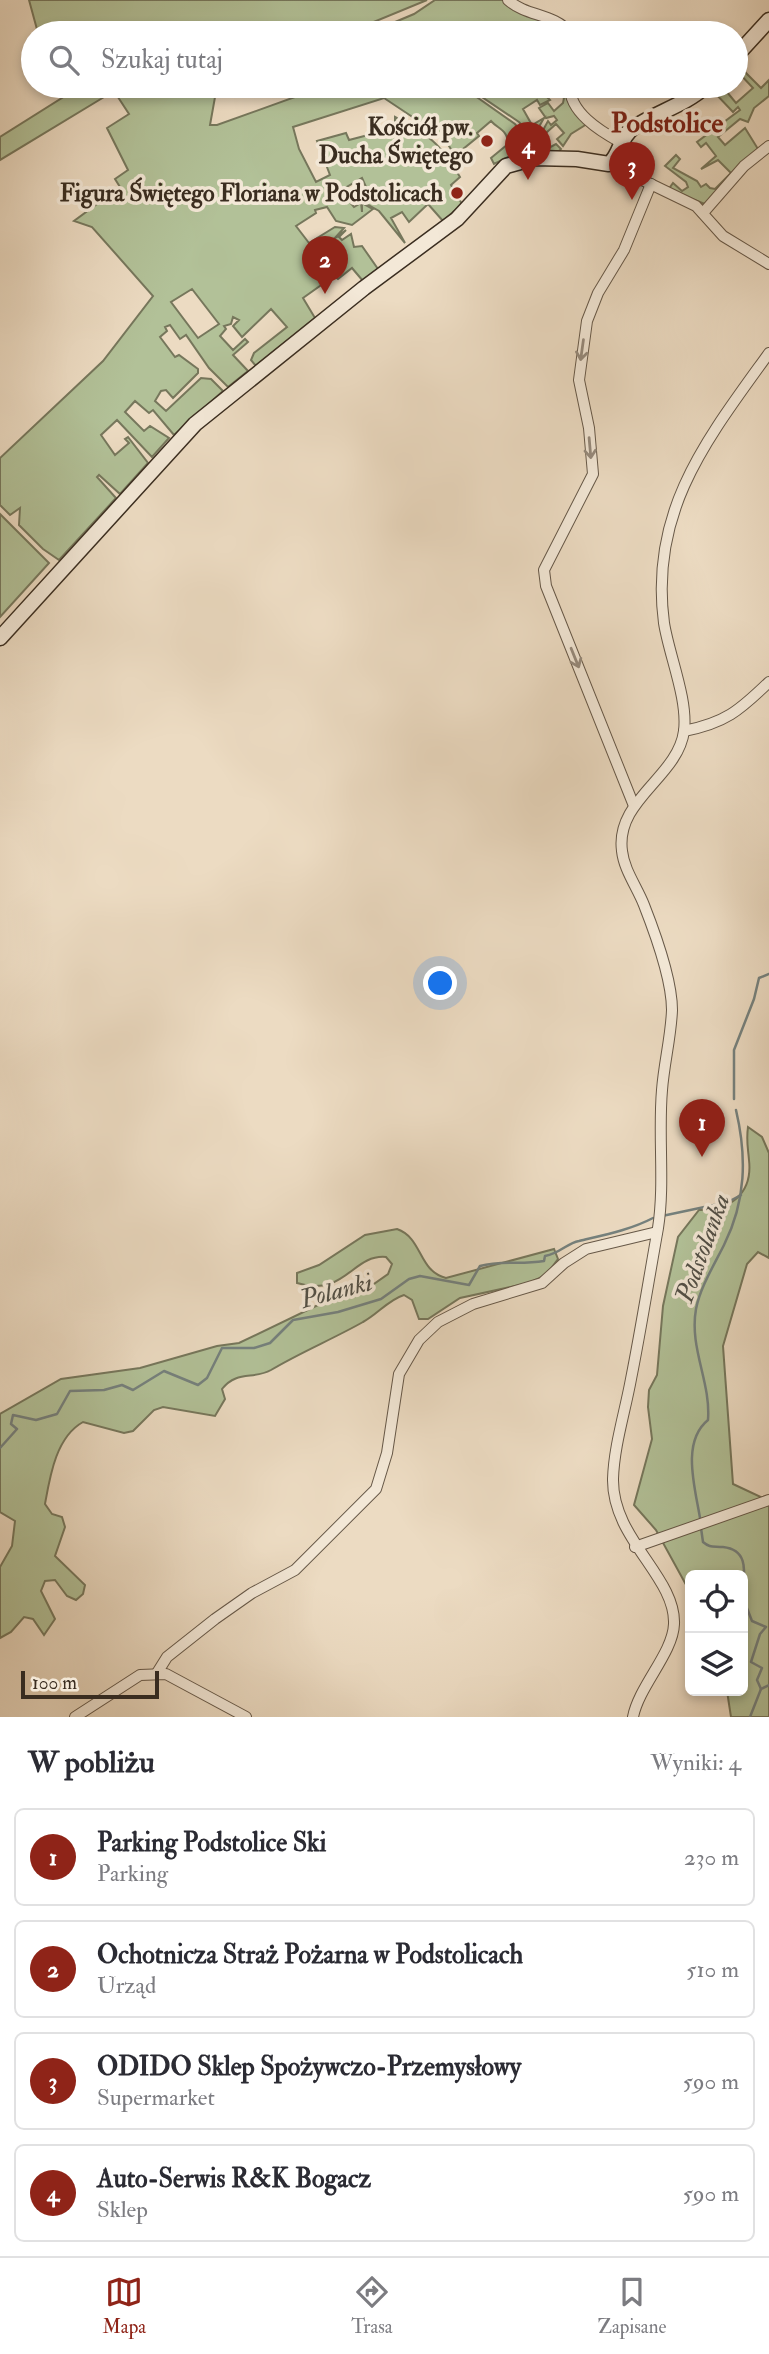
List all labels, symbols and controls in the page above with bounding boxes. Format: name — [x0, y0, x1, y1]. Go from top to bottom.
search box — [21, 21, 748, 98]
icon: search — [45, 41, 83, 79]
text: Szukaj tutaj — [101, 44, 223, 76]
district label: Podstolice — [611, 106, 723, 141]
place label: Kościół pw. Ducha Świętego — [318, 112, 473, 171]
pin: 4 — [505, 122, 551, 180]
marker: Kościół pw. Ducha Świętego — [479, 133, 495, 149]
pin: 3 — [609, 142, 655, 200]
place label: Figura Świętego Floriana w Podstolicach — [60, 177, 443, 209]
marker: Figura Świętego Floriana w Podstolicach — [449, 185, 465, 201]
pin: 2 — [302, 236, 348, 294]
one-way arrow — [575, 339, 588, 361]
one-way arrow — [584, 436, 597, 458]
one-way arrow — [569, 646, 582, 668]
your location — [423, 966, 457, 1000]
pin: 1 — [679, 1099, 725, 1157]
water label: Podstolanka — [668, 1190, 737, 1308]
water label: Polanki — [296, 1266, 376, 1316]
map controls — [685, 1570, 748, 1696]
button: locate — [685, 1570, 748, 1633]
button: layers — [685, 1633, 748, 1696]
scale bar — [21, 1668, 159, 1700]
text: 100 m — [32, 1671, 77, 1695]
text: W pobliżu — [28, 1744, 155, 1781]
text: Wyniki: 4 — [650, 1748, 741, 1777]
text: Parking Podstolice Ski — [97, 1827, 326, 1859]
text: 1 — [49, 1843, 57, 1872]
text: 230 m — [684, 1843, 739, 1872]
text: Parking — [97, 1859, 168, 1888]
text: Ochotnicza Straż Pożarna w Podstolicach — [97, 1939, 523, 1971]
text: 2 — [47, 1955, 59, 1984]
text: 510 m — [686, 1955, 739, 1984]
text: Urząd — [97, 1971, 156, 2000]
text: ODIDO Sklep Spożywczo-Przemysłowy — [97, 2051, 521, 2083]
text: 3 — [49, 2067, 57, 2096]
text: 590 m — [683, 2067, 739, 2096]
text: Supermarket — [97, 2083, 215, 2112]
text: Auto-Serwis R&K Bogacz — [97, 2163, 371, 2195]
text: 4 — [47, 2179, 59, 2208]
text: 590 m — [683, 2179, 739, 2208]
text: Sklep — [97, 2195, 148, 2224]
tab: Mapa — [103, 2273, 146, 2339]
tab: Trasa — [351, 2273, 393, 2339]
tab: Zapisane — [598, 2273, 666, 2339]

